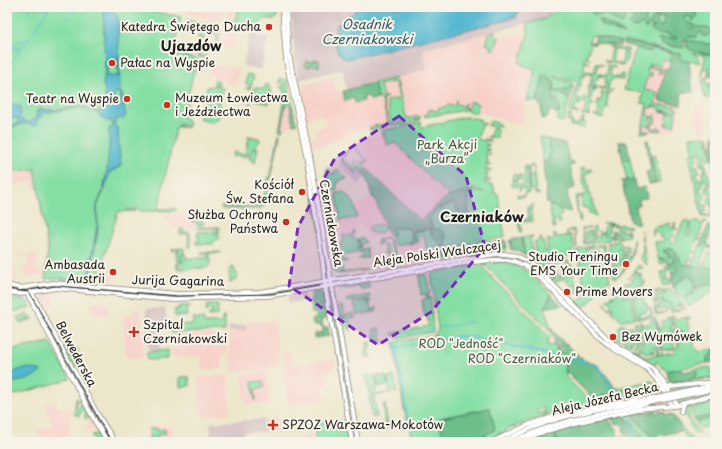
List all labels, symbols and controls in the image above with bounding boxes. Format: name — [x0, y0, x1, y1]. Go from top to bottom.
water label: Osadnik Czerniakowski — [321, 14, 415, 48]
place label: Katedra Świętego Ducha — [121, 17, 262, 35]
marker: Katedra Świętego Ducha — [264, 22, 274, 32]
district label: Ujazdów — [160, 35, 222, 56]
place label: Pałac na Wyspie — [120, 53, 216, 71]
marker: Pałac na Wyspie — [107, 58, 117, 68]
place label: Muzeum Łowiectwa i Jeździectwa — [175, 88, 289, 120]
place label: Teatr na Wyspie — [26, 89, 119, 107]
marker: Teatr na Wyspie — [122, 94, 132, 104]
marker: Muzeum Łowiectwa i Jeździectwa — [162, 100, 172, 110]
park label: Park Akcji „Burza” — [417, 135, 477, 167]
place label: Kościół Św. Stefana — [226, 175, 294, 207]
street label: Czerniakowska — [315, 178, 349, 268]
marker: Kościół Św. Stefana — [297, 187, 307, 197]
place label: Służba Ochrony Państwa — [187, 205, 279, 237]
district label: Czerniaków — [440, 206, 525, 227]
marker: Służba Ochrony Państwa — [281, 217, 291, 227]
street label: Aleja Polski Walczącej — [372, 235, 502, 271]
place label: Studio Treningu EMS Your Time — [528, 247, 618, 279]
place label: Ambasada Austrii — [45, 255, 105, 287]
marker: Studio Treningu EMS Your Time — [621, 259, 631, 269]
marker: Ambasada Austrii — [108, 267, 118, 277]
street label: Jurija Gagarina — [132, 270, 225, 290]
place label: Prime Movers — [575, 282, 653, 300]
marker: Prime Movers — [562, 287, 572, 297]
place label: Szpital Czerniakowski — [143, 315, 227, 347]
street label: Belwederska — [52, 317, 102, 390]
marker: Szpital Czerniakowski — [128, 326, 140, 338]
place label: Bez Wymówek — [621, 327, 703, 345]
marker: Bez Wymówek — [608, 332, 618, 342]
park label: ROD "Jedność" — [419, 334, 503, 352]
park label: ROD "Czerniaków" — [468, 349, 576, 367]
street label: Aleja Józefa Becka — [550, 377, 660, 419]
place label: SPZOZ Warszawa-Mokotów — [282, 415, 444, 433]
marker: SPZOZ Warszawa-Mokotów — [267, 419, 279, 431]

